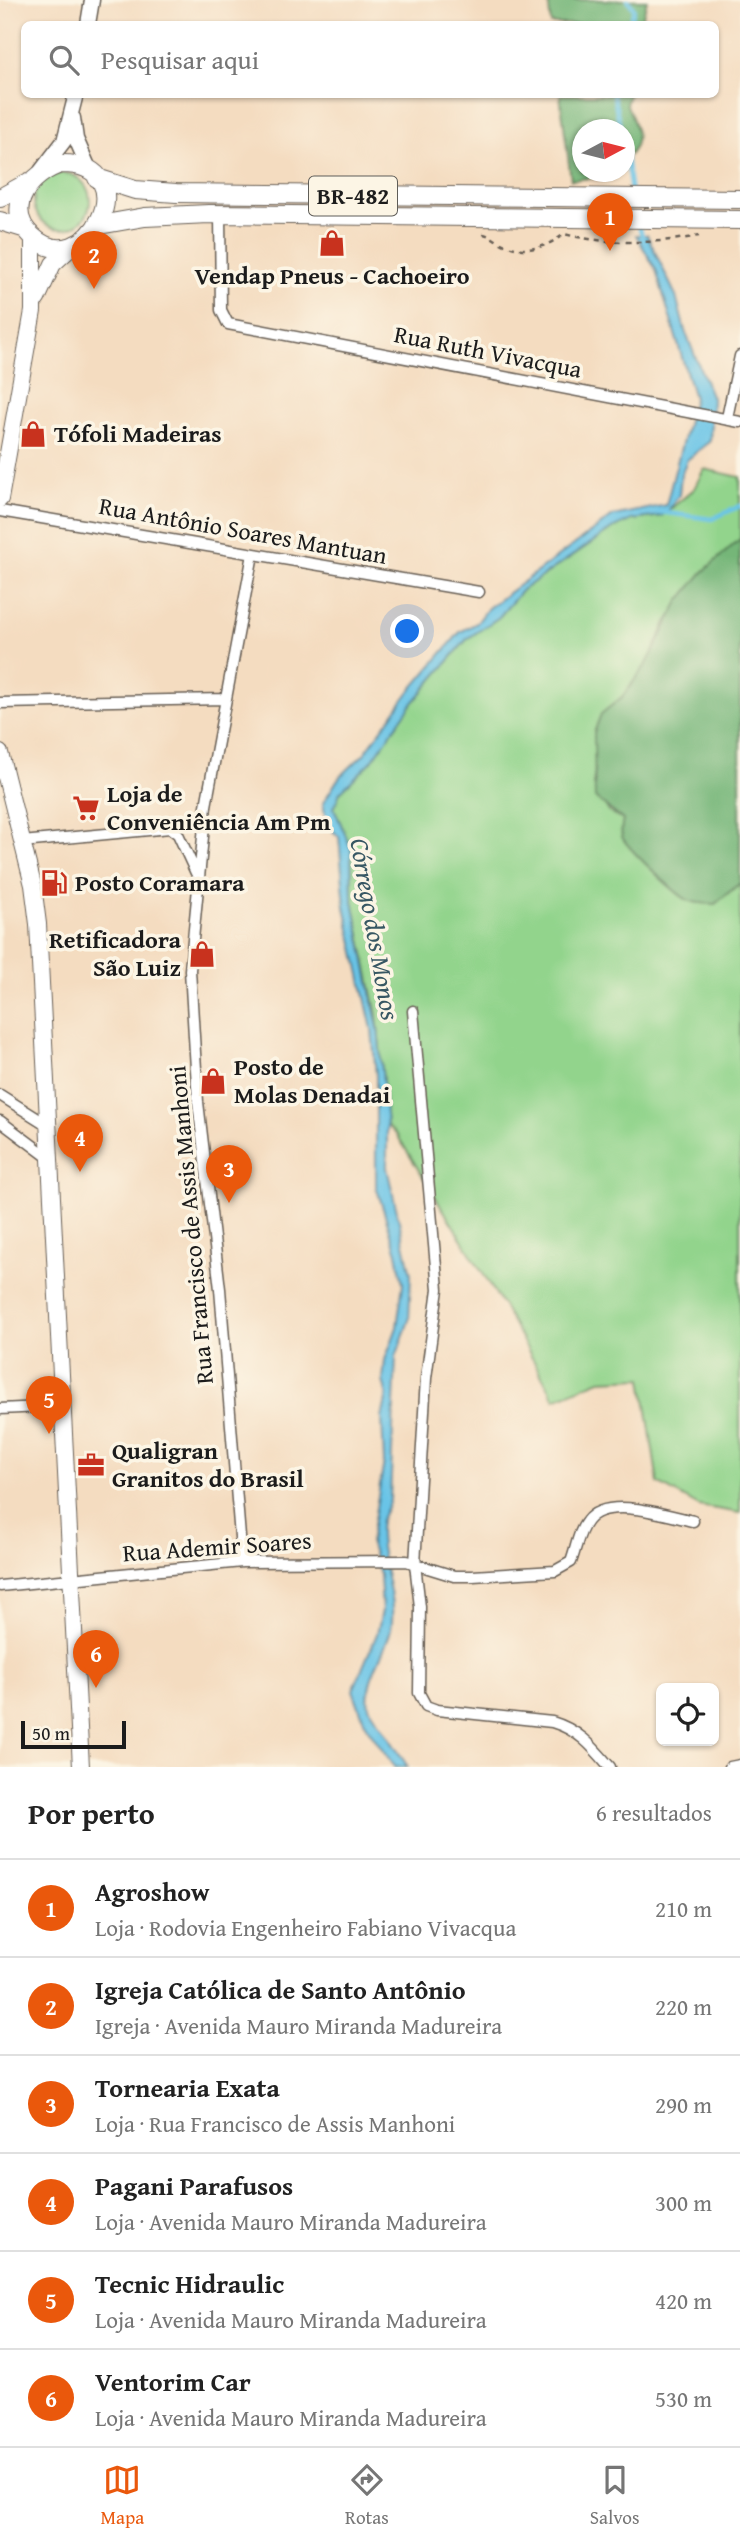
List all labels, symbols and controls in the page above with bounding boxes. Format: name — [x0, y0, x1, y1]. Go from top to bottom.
search box — [21, 21, 719, 98]
text: Pesquisar aqui — [101, 40, 259, 79]
icon: search — [45, 41, 83, 79]
north arrow — [572, 119, 635, 182]
road number: BR-482 — [309, 176, 397, 216]
pin: 1 — [587, 193, 633, 251]
shop icon: Vendap Pneus - Cachoeiro — [317, 228, 347, 258]
pin: 2 — [71, 231, 117, 289]
place label: Vendap Pneus - Cachoeiro — [194, 258, 470, 293]
street label: Rua Ruth Vivacqua — [391, 316, 585, 387]
place label: Tófoli Madeiras — [54, 416, 222, 451]
shop icon: Tófoli Madeiras — [18, 419, 48, 449]
street label: Rua Antônio Soares Mantuan — [96, 488, 390, 573]
your location — [390, 614, 424, 648]
place label: Loja de Conveniência Am Pm — [107, 776, 331, 839]
supermarket icon: Loja de Conveniência Am Pm — [71, 793, 101, 823]
water label: Córrego dos Monos — [340, 835, 411, 1024]
place label: Posto Coramara — [75, 865, 245, 900]
fuel station icon: Posto Coramara — [39, 868, 69, 898]
place label: Retificadora São Luiz — [49, 922, 182, 985]
shop icon: Retificadora São Luiz — [187, 939, 217, 969]
place label: Posto de Molas Denadai — [234, 1049, 390, 1112]
street label: Rua Francisco de Assis Manhoni — [159, 1064, 222, 1386]
shop icon: Posto de Molas Denadai — [198, 1066, 228, 1096]
pin: 4 — [57, 1114, 103, 1172]
pin: 3 — [206, 1145, 252, 1203]
pin: 5 — [26, 1376, 72, 1434]
place label: Qualigran Granitos do Brasil — [112, 1433, 304, 1496]
office icon: Qualigran Granitos do Brasil — [76, 1450, 106, 1480]
street label: Rua Ademir Soares — [121, 1522, 313, 1571]
pin: 6 — [73, 1630, 119, 1688]
map controls — [656, 1683, 719, 1746]
button: locate — [656, 1683, 719, 1746]
scale bar — [21, 1718, 126, 1750]
text: 50 m — [32, 1719, 70, 1747]
text: Por perto — [28, 1791, 155, 1835]
text: 6 resultados — [596, 1796, 712, 1829]
text: Agroshow — [95, 1872, 209, 1911]
text: 1 — [45, 1892, 57, 1925]
text: 210 m — [655, 1892, 712, 1925]
text: Loja · Rodovia Engenheiro Fabiano Vivacqua — [95, 1911, 516, 1944]
text: Igreja Católica de Santo Antônio — [95, 1970, 466, 2009]
text: 2 — [45, 1990, 57, 2023]
text: 220 m — [655, 1990, 712, 2023]
text: Igreja · Avenida Mauro Miranda Madureira — [95, 2009, 502, 2042]
text: Tornearia Exata — [95, 2068, 280, 2107]
text: 3 — [45, 2088, 57, 2121]
text: 290 m — [655, 2088, 712, 2121]
text: Loja · Rua Francisco de Assis Manhoni — [95, 2107, 455, 2140]
text: Pagani Parafusos — [95, 2166, 293, 2205]
text: 4 — [45, 2186, 57, 2219]
text: 300 m — [655, 2186, 712, 2219]
text: Loja · Avenida Mauro Miranda Madureira — [95, 2205, 487, 2238]
text: Tecnic Hidraulic — [95, 2264, 284, 2303]
text: 5 — [45, 2284, 57, 2317]
text: 420 m — [655, 2284, 712, 2317]
text: Loja · Avenida Mauro Miranda Madureira — [95, 2303, 487, 2336]
text: Ventorim Car — [95, 2362, 251, 2401]
text: 6 — [45, 2382, 57, 2415]
text: 530 m — [655, 2382, 712, 2415]
text: Loja · Avenida Mauro Miranda Madureira — [95, 2401, 487, 2434]
tab: Mapa — [100, 2461, 144, 2531]
tab: Rotas — [345, 2461, 389, 2531]
tab: Salvos — [590, 2461, 640, 2531]

